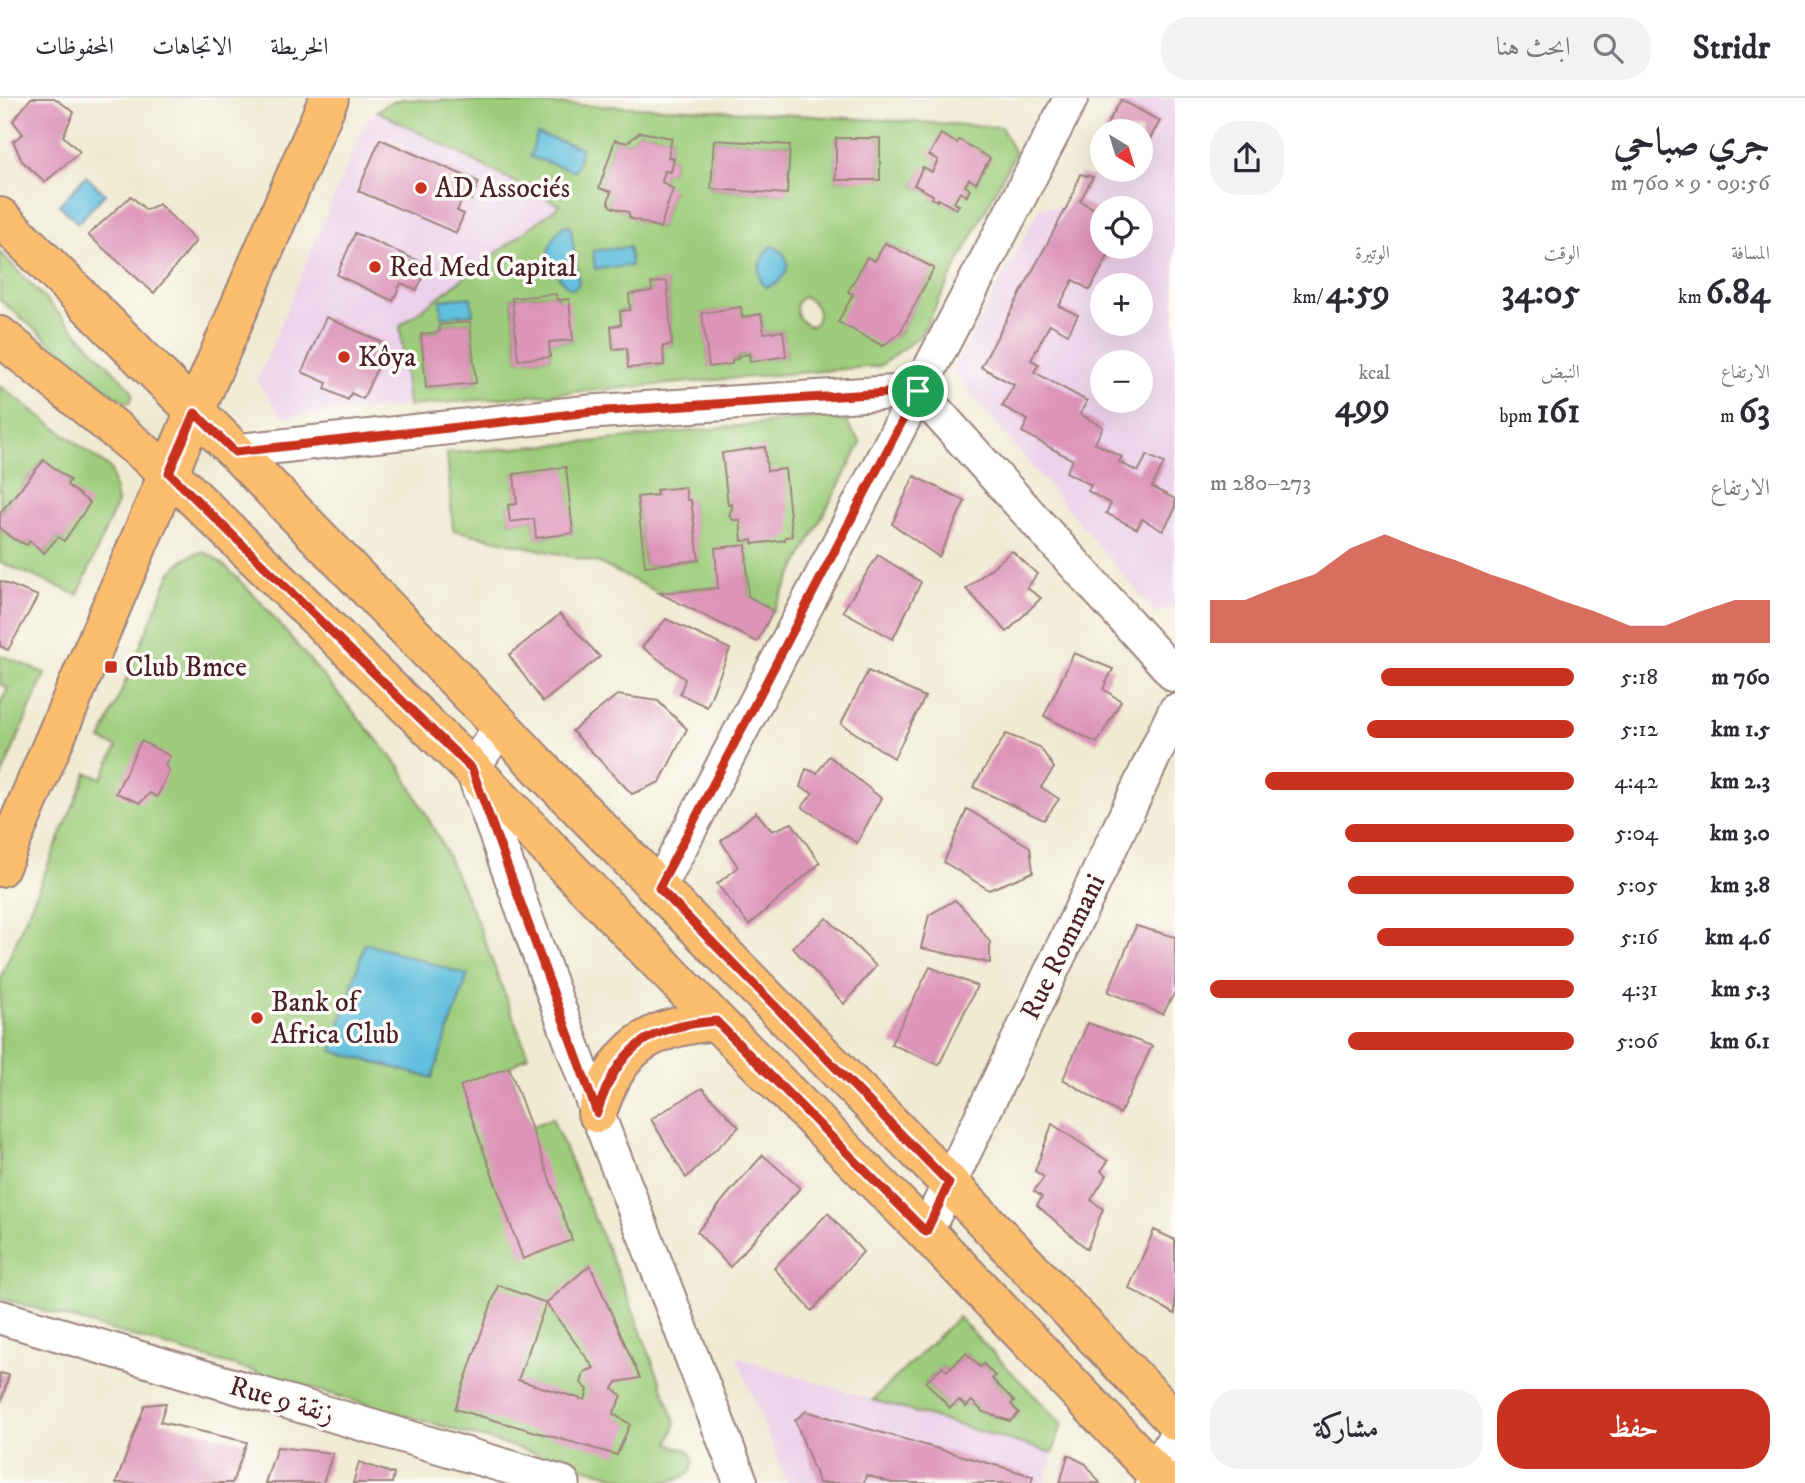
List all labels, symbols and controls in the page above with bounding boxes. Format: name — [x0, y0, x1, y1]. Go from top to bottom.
search box — [1161, 17, 1651, 80]
text: Stridr — [1693, 28, 1770, 69]
icon: search — [1589, 29, 1627, 67]
text: ابحث هنا — [1496, 31, 1571, 64]
text: المحفوظات — [35, 32, 114, 62]
text: الاتجاهات — [152, 32, 232, 62]
text: الخريطة — [270, 32, 329, 62]
north arrow — [1090, 119, 1153, 182]
map controls — [1090, 119, 1153, 413]
text: جري صباحي — [1613, 119, 1770, 167]
button: share — [1210, 121, 1284, 195]
text: 09:56 · 9 × 760 m — [1610, 169, 1770, 198]
place label: AD Associés — [435, 171, 570, 206]
marker: AD Associés — [413, 180, 429, 196]
button: locate — [1090, 196, 1153, 259]
text: الوتيرة — [1355, 242, 1390, 265]
text: الوقت — [1544, 242, 1580, 265]
text: المسافة — [1731, 242, 1770, 265]
place label: Red Med Capital — [389, 250, 577, 285]
marker: Red Med Capital — [367, 259, 383, 275]
text: 4:59 — [1326, 271, 1390, 315]
text: 34:05 — [1501, 271, 1580, 315]
text: 6.84 — [1706, 271, 1770, 315]
button: + — [1090, 273, 1153, 336]
text: /km — [1293, 286, 1326, 309]
text: km — [1678, 286, 1706, 309]
place label: Kôya — [358, 340, 416, 375]
marker: Kôya — [336, 349, 352, 365]
button: − — [1090, 350, 1153, 413]
pin — [888, 361, 948, 421]
text: النبض — [1541, 361, 1580, 384]
text: الارتفاع — [1721, 361, 1770, 384]
text: kcal — [1359, 362, 1390, 385]
icon: arrive — [899, 372, 937, 410]
text: 499 — [1335, 385, 1390, 429]
text: 161 — [1536, 390, 1580, 434]
text: 63 — [1739, 390, 1770, 434]
text: bpm — [1500, 405, 1536, 428]
text: m — [1720, 405, 1739, 428]
text: 273–280 m — [1210, 469, 1311, 498]
text: الارتفاع — [1710, 474, 1770, 503]
place label: Club Bmce — [125, 650, 247, 685]
marker: Club Bmce — [103, 659, 119, 675]
text: 5:18 — [1621, 663, 1658, 692]
text: 760 m — [1711, 663, 1770, 692]
text: 5:12 — [1621, 715, 1658, 744]
text: 1.5 km — [1711, 715, 1770, 744]
text: 4:42 — [1614, 767, 1658, 796]
text: 2.3 km — [1711, 767, 1770, 796]
text: 5:04 — [1615, 819, 1658, 848]
text: 3.0 km — [1710, 819, 1770, 848]
street label: Rue Rommani — [1013, 868, 1113, 1026]
text: 5:05 — [1617, 871, 1658, 900]
text: 3.8 km — [1711, 871, 1770, 900]
text: 5:16 — [1620, 923, 1658, 952]
text: 4.6 km — [1705, 923, 1770, 952]
text: 4:31 — [1622, 975, 1658, 1004]
text: 5.3 km — [1712, 975, 1770, 1004]
place label: Bank of Africa Club — [271, 985, 399, 1052]
marker: Bank of Africa Club — [249, 1010, 265, 1026]
text: 5:06 — [1616, 1027, 1658, 1056]
text: 6.1 km — [1711, 1027, 1770, 1056]
street label: Rue 9 زنقة — [226, 1368, 338, 1432]
button: مشاركة — [1210, 1389, 1483, 1469]
button: حفظ — [1497, 1389, 1770, 1469]

